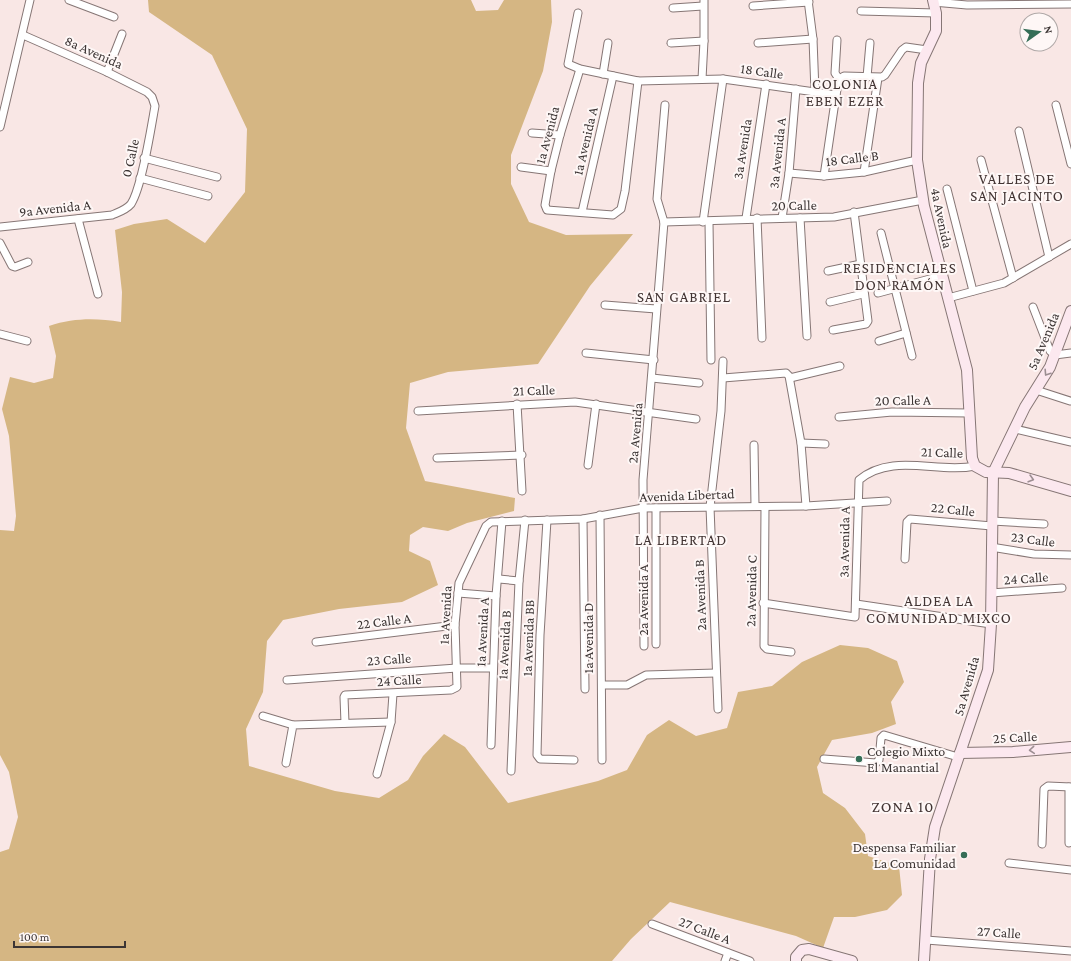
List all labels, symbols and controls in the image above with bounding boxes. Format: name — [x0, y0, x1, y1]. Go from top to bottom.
north arrow — [1019, 12, 1059, 52]
text: N — [1042, 24, 1056, 35]
street label: 8a Avenida — [63, 32, 126, 72]
street label: 18 Calle — [740, 60, 784, 82]
district label: COLONIA EBEN EZER — [806, 76, 884, 109]
street label: 1a Avenida — [532, 104, 562, 166]
street label: 1a Avenida A — [569, 105, 601, 177]
street label: 3a Avenida — [729, 117, 755, 180]
street label: 3a Avenida A — [765, 117, 789, 189]
street label: 0 Calle — [118, 137, 142, 179]
street label: 18 Calle B — [825, 147, 880, 169]
district label: VALLES DE SAN JACINTO — [970, 171, 1064, 205]
street label: 4a Avenida — [928, 186, 956, 250]
street label: 9a Avenida A — [18, 196, 92, 220]
street label: 20 Calle — [771, 197, 817, 213]
district label: RESIDENCIALES DON RAMÓN — [843, 260, 957, 293]
district label: SAN GABRIEL — [637, 289, 731, 305]
street label: 5a Avenida — [1024, 309, 1062, 372]
one-way arrow — [1044, 369, 1052, 376]
street label: 21 Calle — [513, 381, 555, 399]
street label: 20 Calle A — [875, 392, 931, 408]
street label: 2a Avenida — [624, 401, 646, 464]
street label: 21 Calle — [921, 443, 963, 461]
one-way arrow — [1027, 474, 1034, 483]
street label: Avenida Libertad — [639, 485, 735, 505]
street label: 22 Calle — [930, 499, 976, 519]
street label: 3a Avenida A — [835, 506, 853, 578]
street label: 23 Calle — [1010, 528, 1056, 550]
district label: LA LIBERTAD — [635, 532, 727, 548]
street label: 2a Avenida C — [742, 555, 760, 627]
street label: 2a Avenida B — [691, 559, 709, 631]
street label: 2a Avenida A — [635, 564, 651, 636]
street label: 24 Calle — [1003, 568, 1049, 588]
street label: 1a Avenida — [435, 585, 455, 645]
district label: ALDEA LA COMUNIDAD MIXCO — [866, 593, 1012, 626]
street label: 1a Avenida A — [472, 597, 492, 667]
street label: 1a Avenida BB — [519, 599, 537, 677]
street label: 1a Avenida D — [580, 603, 596, 673]
street label: 22 Calle A — [356, 610, 412, 632]
street label: 1a Avenida B — [494, 610, 514, 680]
street label: 23 Calle — [366, 649, 412, 669]
street label: 5a Avenida — [950, 654, 982, 717]
street label: 24 Calle — [376, 671, 422, 689]
street label: 25 Calle — [993, 728, 1037, 746]
place label: Colegio Mixto El Manantial — [867, 743, 945, 775]
one-way arrow — [1029, 746, 1035, 755]
marker: Colegio Mixto El Manantial — [854, 754, 864, 764]
district label: ZONA 10 — [872, 798, 934, 815]
place label: Despensa Familiar La Comunidad — [853, 839, 957, 871]
marker: Despensa Familiar La Comunidad — [959, 850, 969, 860]
street label: 27 Calle A — [677, 913, 733, 947]
street label: 27 Calle — [977, 922, 1021, 942]
scale bar — [14, 923, 125, 949]
text: 100 m — [20, 930, 50, 944]

